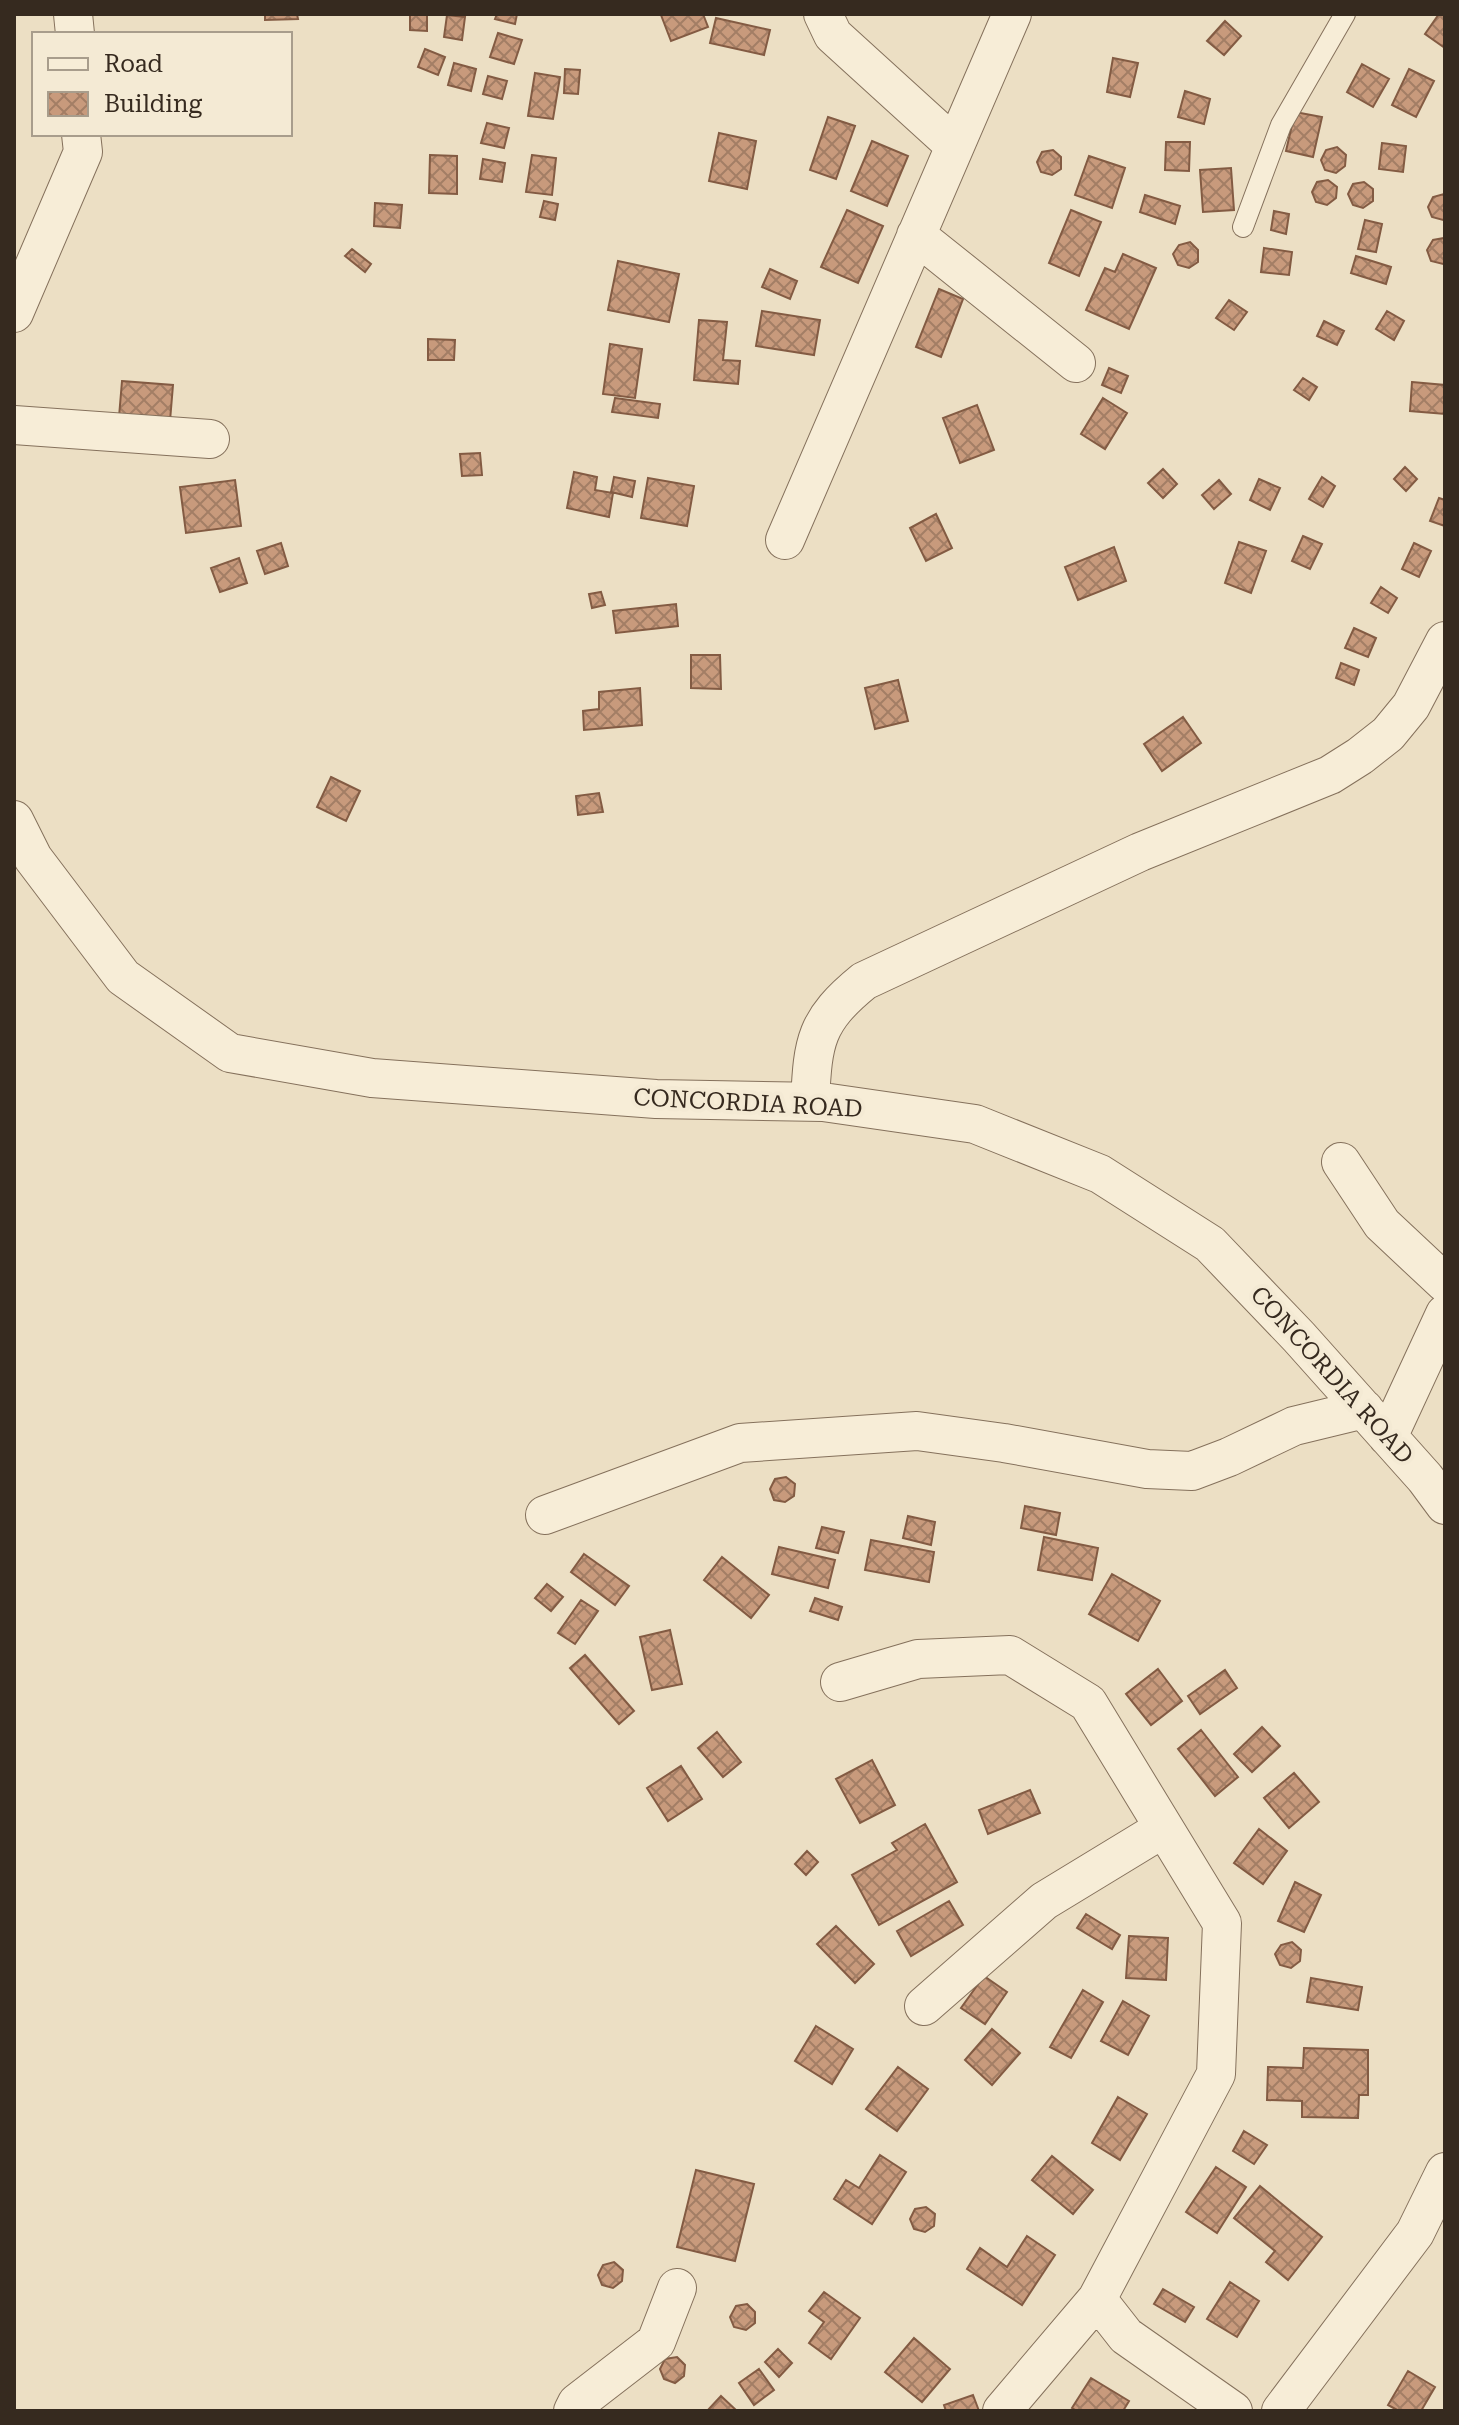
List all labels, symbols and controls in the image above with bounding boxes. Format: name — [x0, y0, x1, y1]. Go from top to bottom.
legend — [32, 32, 292, 136]
text: Road — [104, 50, 163, 78]
text: Building — [104, 90, 202, 118]
street label: CONCORDIA ROAD — [633, 1083, 863, 1123]
street label: CONCORDIA ROAD — [1245, 1280, 1419, 1470]

